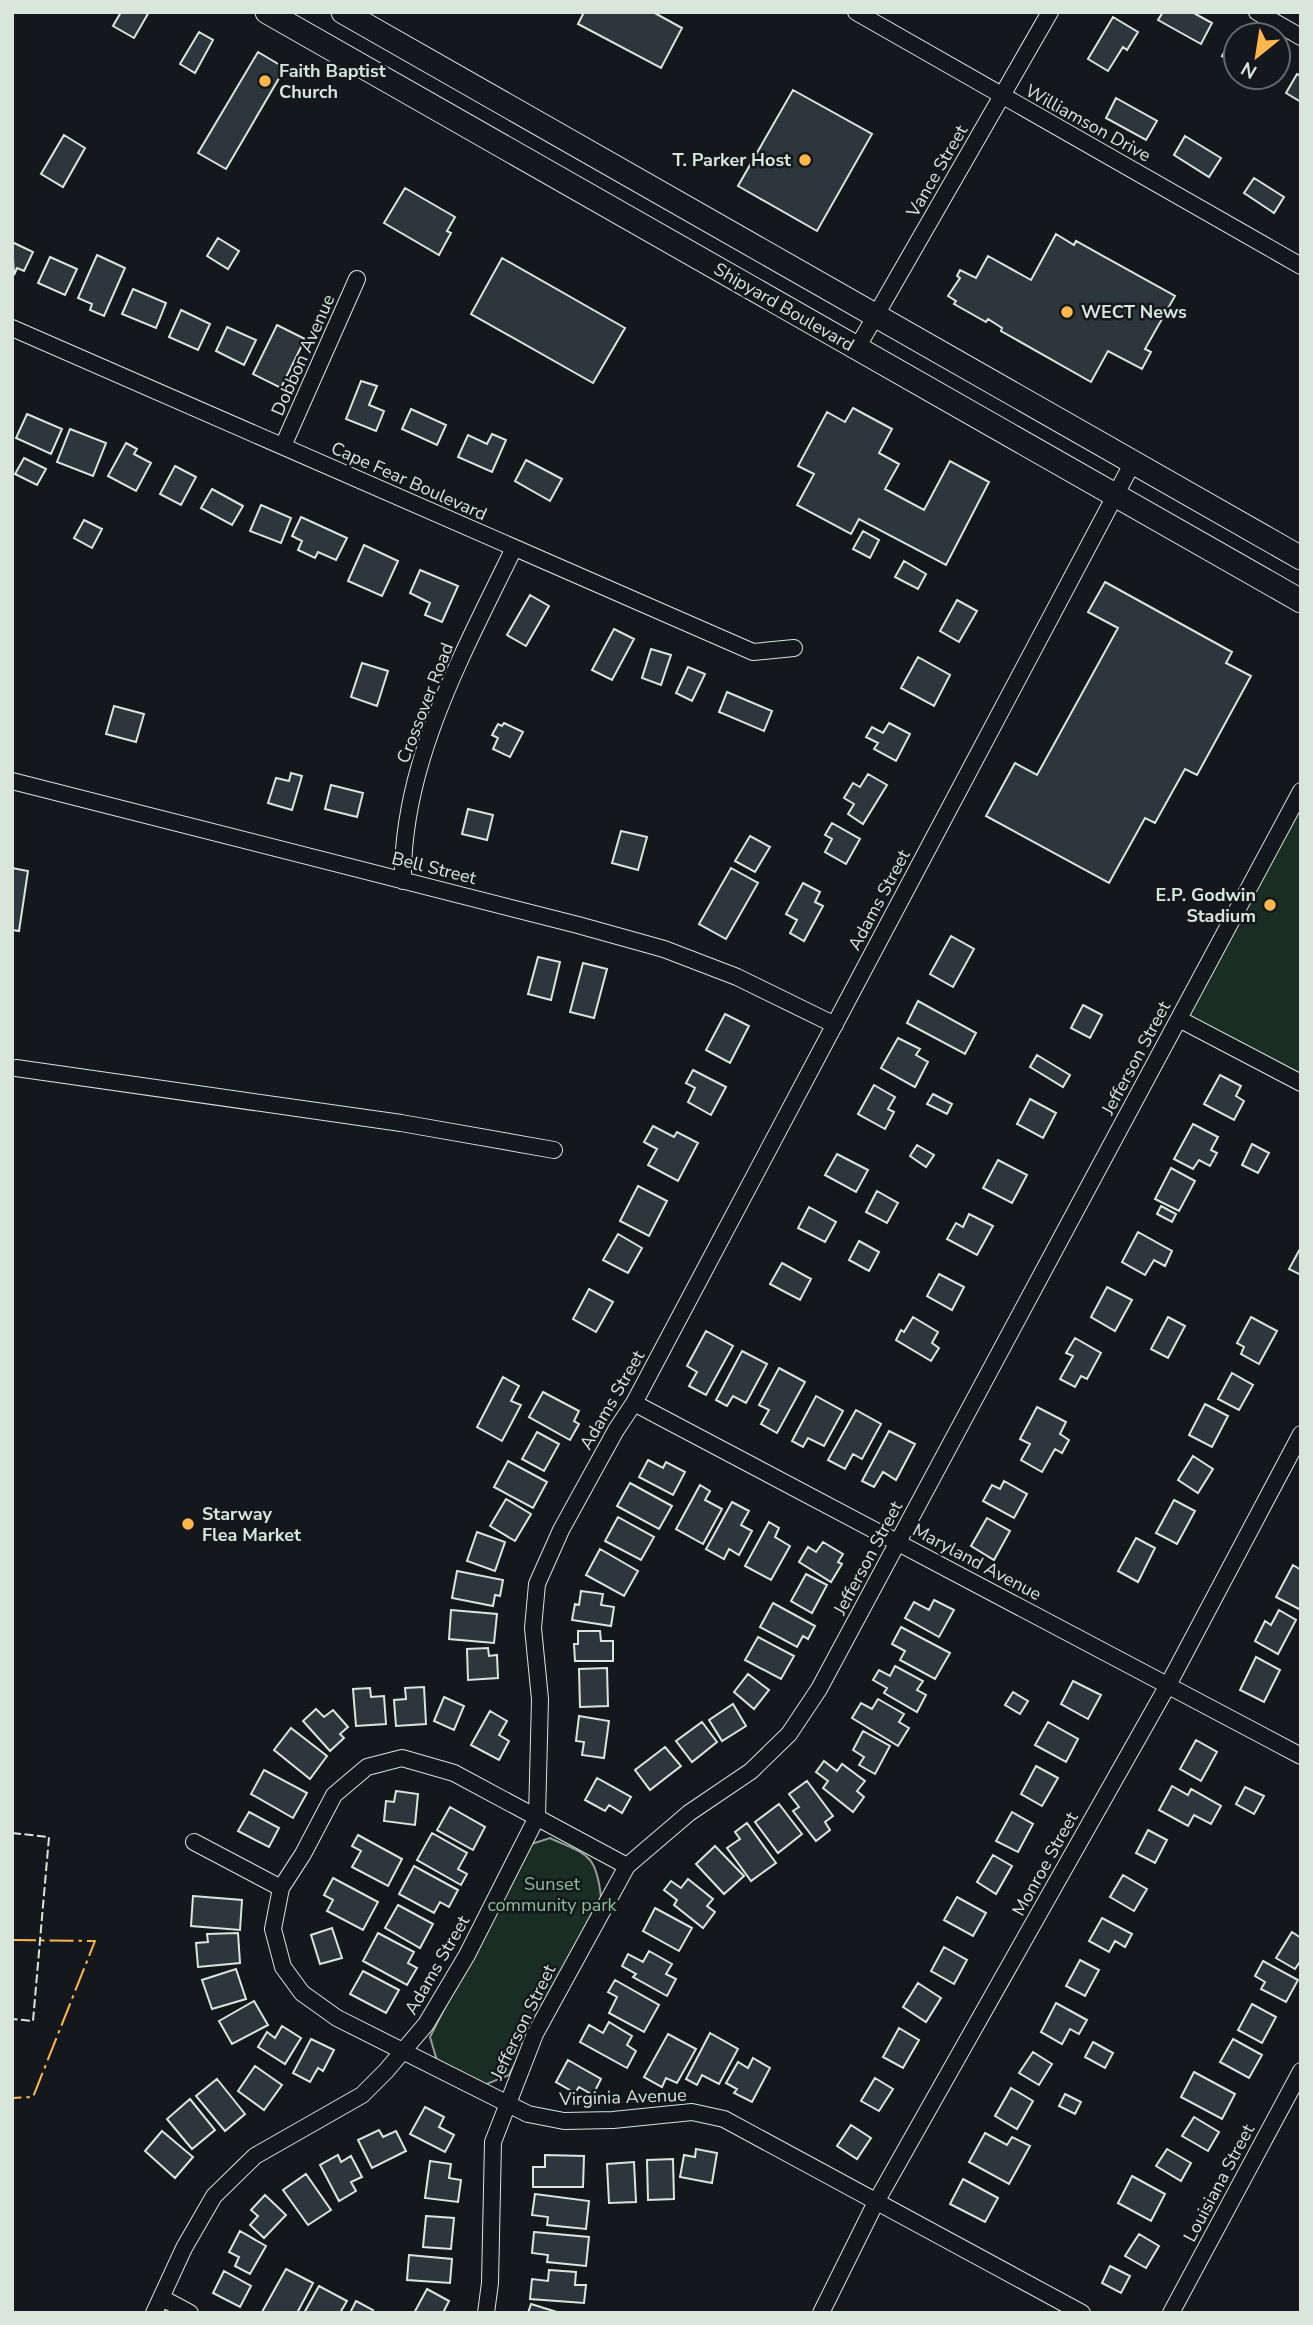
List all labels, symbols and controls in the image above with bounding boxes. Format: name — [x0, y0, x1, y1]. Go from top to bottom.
north arrow — [1222, 21, 1292, 91]
text: N — [1236, 55, 1262, 85]
place label: Faith Baptist Church — [279, 59, 386, 104]
marker: Faith Baptist Church — [257, 73, 273, 89]
street label: Williamson Drive — [1021, 79, 1155, 167]
street label: Vance Street — [900, 120, 973, 222]
place label: T. Parker Host — [672, 148, 791, 172]
marker: T. Parker Host — [797, 152, 813, 168]
street label: Shipyard Boulevard — [709, 257, 859, 357]
street label: Dobbon Avenue — [266, 291, 340, 419]
place label: WECT News — [1081, 300, 1187, 324]
marker: WECT News — [1059, 304, 1075, 320]
street label: Cape Fear Boulevard — [327, 436, 491, 526]
street label: Crossover Road — [391, 639, 459, 767]
street label: Adams Street — [842, 845, 916, 955]
street label: Bell Street — [389, 846, 479, 890]
place label: E.P. Godwin Stadium — [1156, 883, 1256, 928]
marker: E.P. Godwin Stadium — [1262, 897, 1278, 913]
street label: Jefferson Street — [1095, 996, 1176, 1120]
street label: Adams Street — [574, 1345, 650, 1454]
street label: Jefferson Street — [827, 1496, 908, 1620]
place label: Starway Flea Market — [202, 1502, 301, 1547]
marker: Starway Flea Market — [180, 1516, 196, 1532]
street label: Maryland Avenue — [908, 1518, 1046, 1606]
street label: Monroe Street — [1007, 1807, 1084, 1920]
park label: Sunset community park — [487, 1872, 618, 1917]
street label: Adams Street — [399, 1910, 475, 2019]
street label: Jefferson Street — [484, 1960, 562, 2085]
street label: Virginia Avenue — [558, 2083, 687, 2111]
street label: Louisiana Street — [1178, 2119, 1260, 2246]

